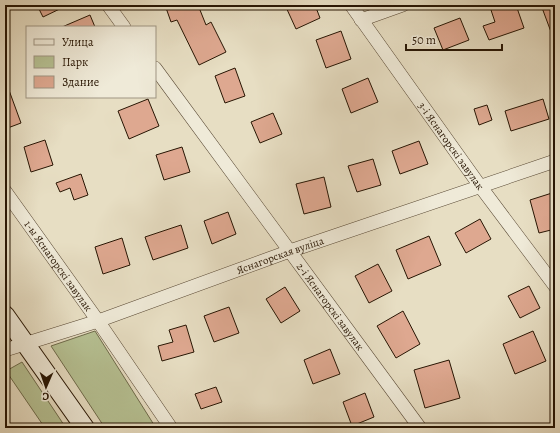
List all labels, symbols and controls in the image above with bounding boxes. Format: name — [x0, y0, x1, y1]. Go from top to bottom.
legend — [26, 26, 156, 98]
scale bar — [406, 26, 502, 52]
text: 50 m — [412, 32, 436, 48]
text: Улица — [62, 34, 94, 50]
text: Парк — [62, 54, 88, 70]
text: Здание — [62, 74, 99, 90]
street label: 3-і Яснагорскі завулак — [415, 99, 488, 193]
street label: 1-ы Яснагорскі завулак — [21, 217, 96, 314]
street label: Яснагорская вуліца — [234, 232, 326, 277]
street label: 2-і Яснагорскі завулак — [293, 259, 368, 354]
north arrow — [26, 367, 66, 407]
text: С — [42, 389, 49, 404]

